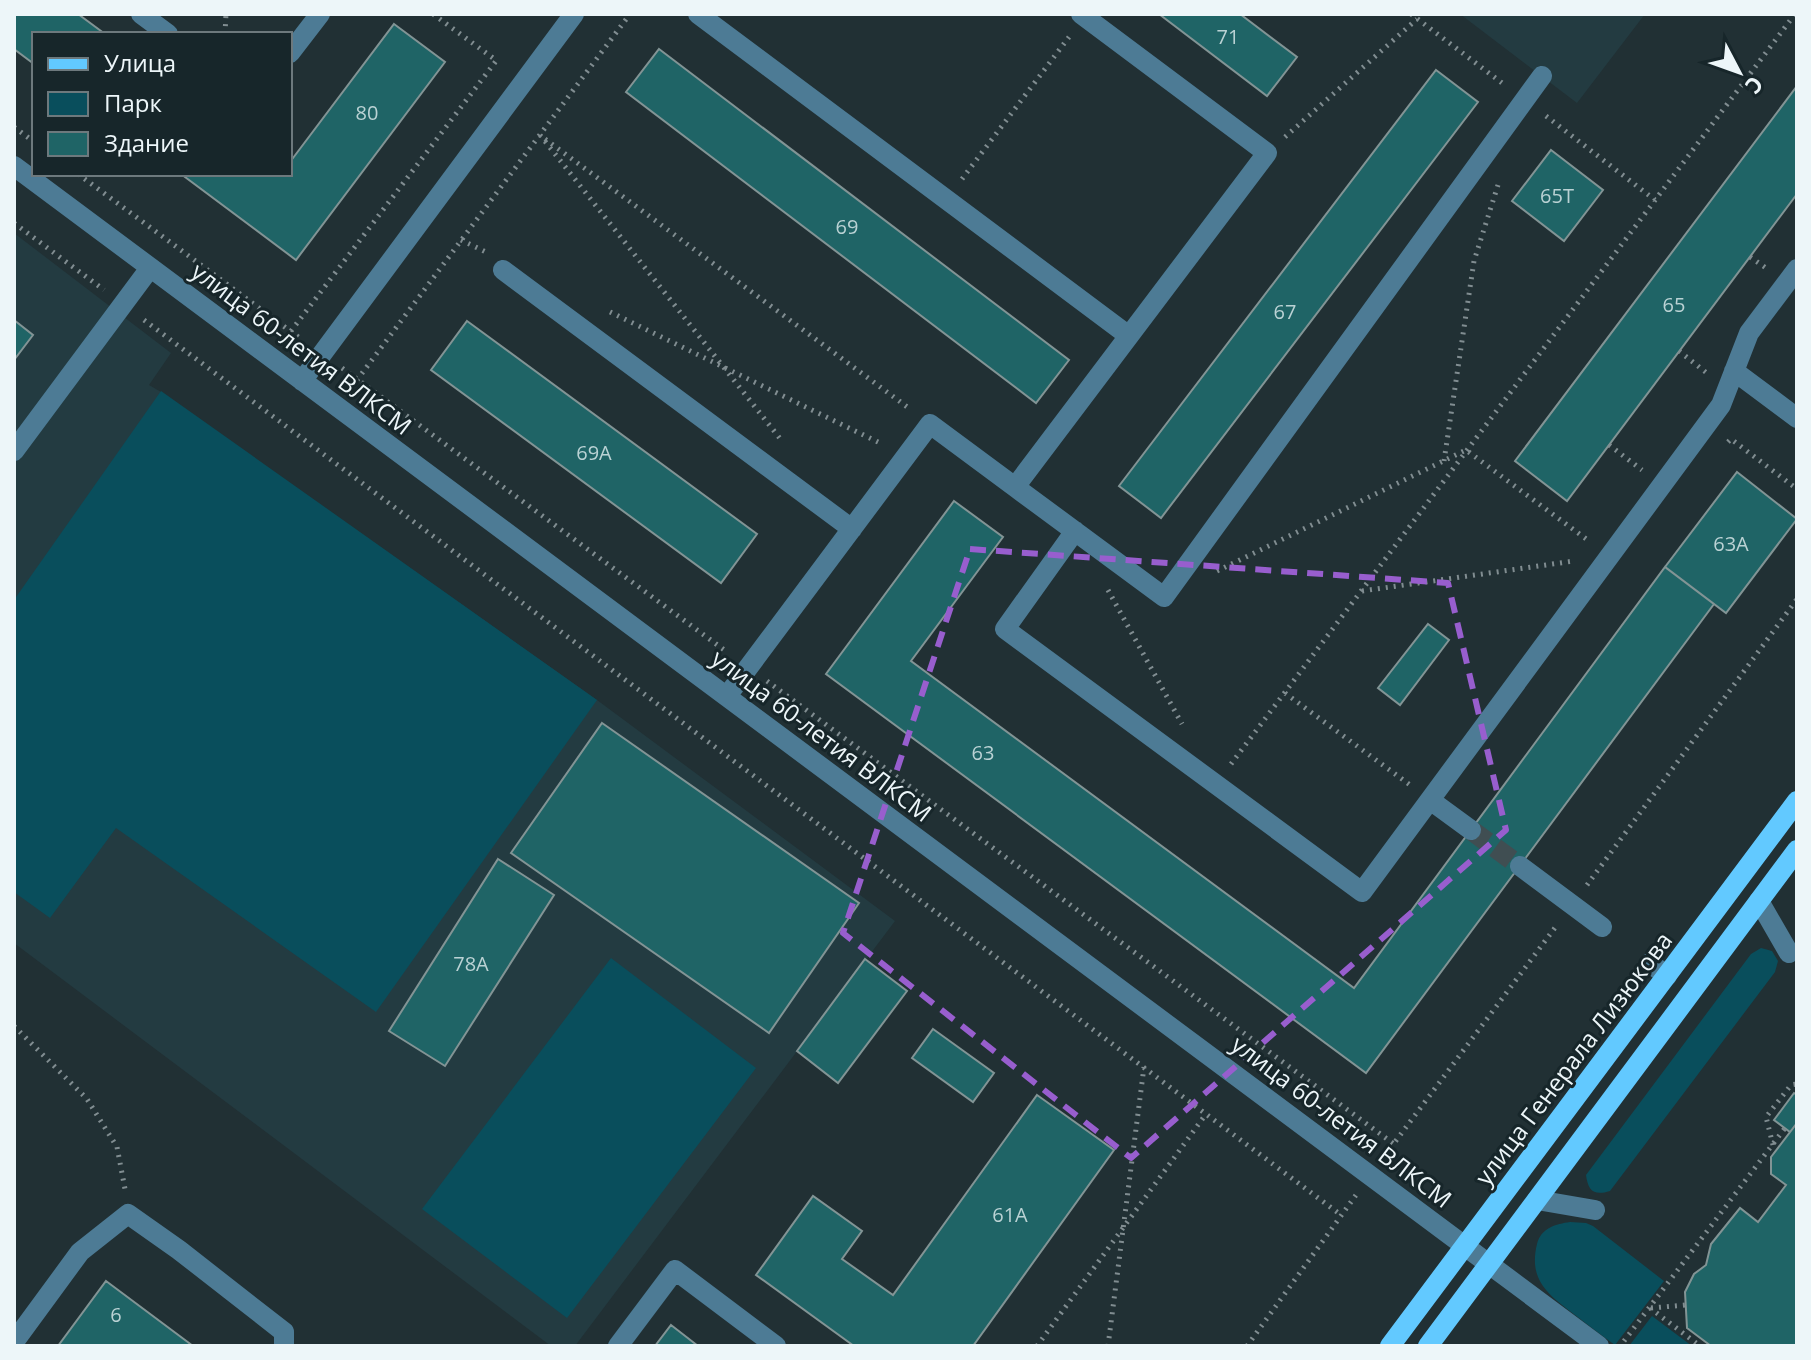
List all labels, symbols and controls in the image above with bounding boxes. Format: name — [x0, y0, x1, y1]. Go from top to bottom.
house number: 71 — [1217, 23, 1239, 50]
legend — [32, 32, 292, 176]
north arrow — [1699, 32, 1779, 112]
text: Улица — [104, 46, 176, 79]
text: С — [1739, 71, 1771, 101]
text: Парк — [104, 86, 162, 119]
house number: 80 — [356, 99, 378, 126]
text: Здание — [104, 126, 189, 159]
house number: 65Т — [1540, 182, 1574, 209]
house number: 69 — [836, 213, 858, 240]
street label: улица 60-летия ВЛКСМ — [185, 254, 419, 442]
house number: 65 — [1663, 291, 1685, 318]
house number: 67 — [1274, 298, 1296, 325]
house number: 69А — [576, 439, 612, 466]
house number: 63А — [1713, 530, 1749, 557]
street label: улица 60-летия ВЛКСМ — [705, 641, 939, 829]
house number: 63 — [972, 739, 994, 766]
street label: улица Генерала Лизюкова — [1467, 925, 1679, 1191]
house number: 78А — [453, 950, 489, 977]
street label: улица 60-летия ВЛКСМ — [1225, 1027, 1459, 1215]
house number: 61А — [992, 1201, 1028, 1228]
house number: 6 — [110, 1301, 122, 1328]

